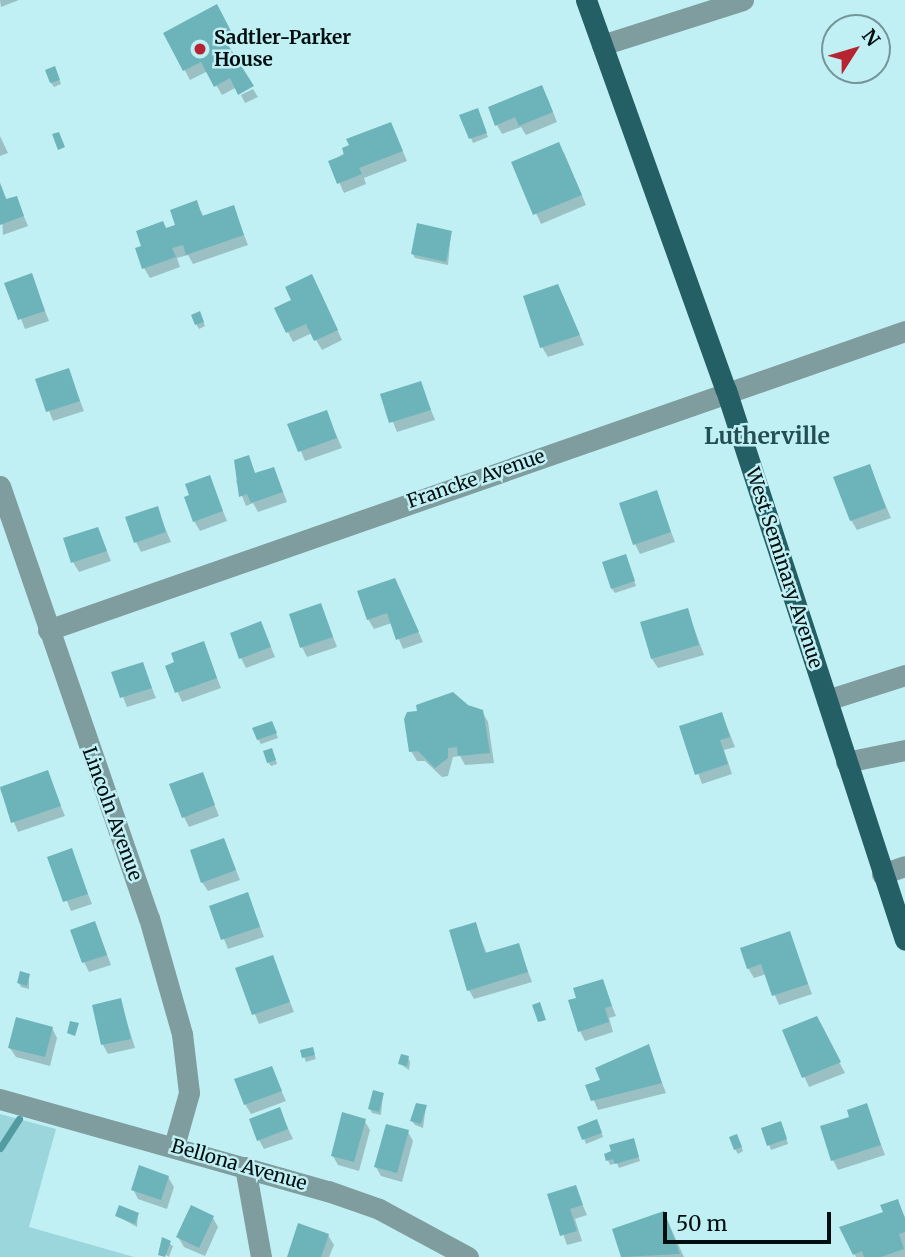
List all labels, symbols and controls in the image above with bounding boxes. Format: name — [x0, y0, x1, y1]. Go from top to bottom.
north arrow — [821, 14, 891, 84]
text: N — [857, 24, 885, 51]
place label: Sadtler-Parker House — [214, 27, 351, 71]
marker: Sadtler-Parker House — [192, 41, 208, 57]
district label: Lutherville — [704, 422, 830, 450]
street label: Francke Avenue — [404, 445, 548, 513]
street label: West Seminary Avenue — [741, 465, 827, 671]
street label: Lincoln Avenue — [77, 744, 147, 884]
street label: Bellona Avenue — [169, 1135, 309, 1195]
scale bar — [667, 1198, 835, 1242]
text: 50 m — [676, 1210, 727, 1237]

